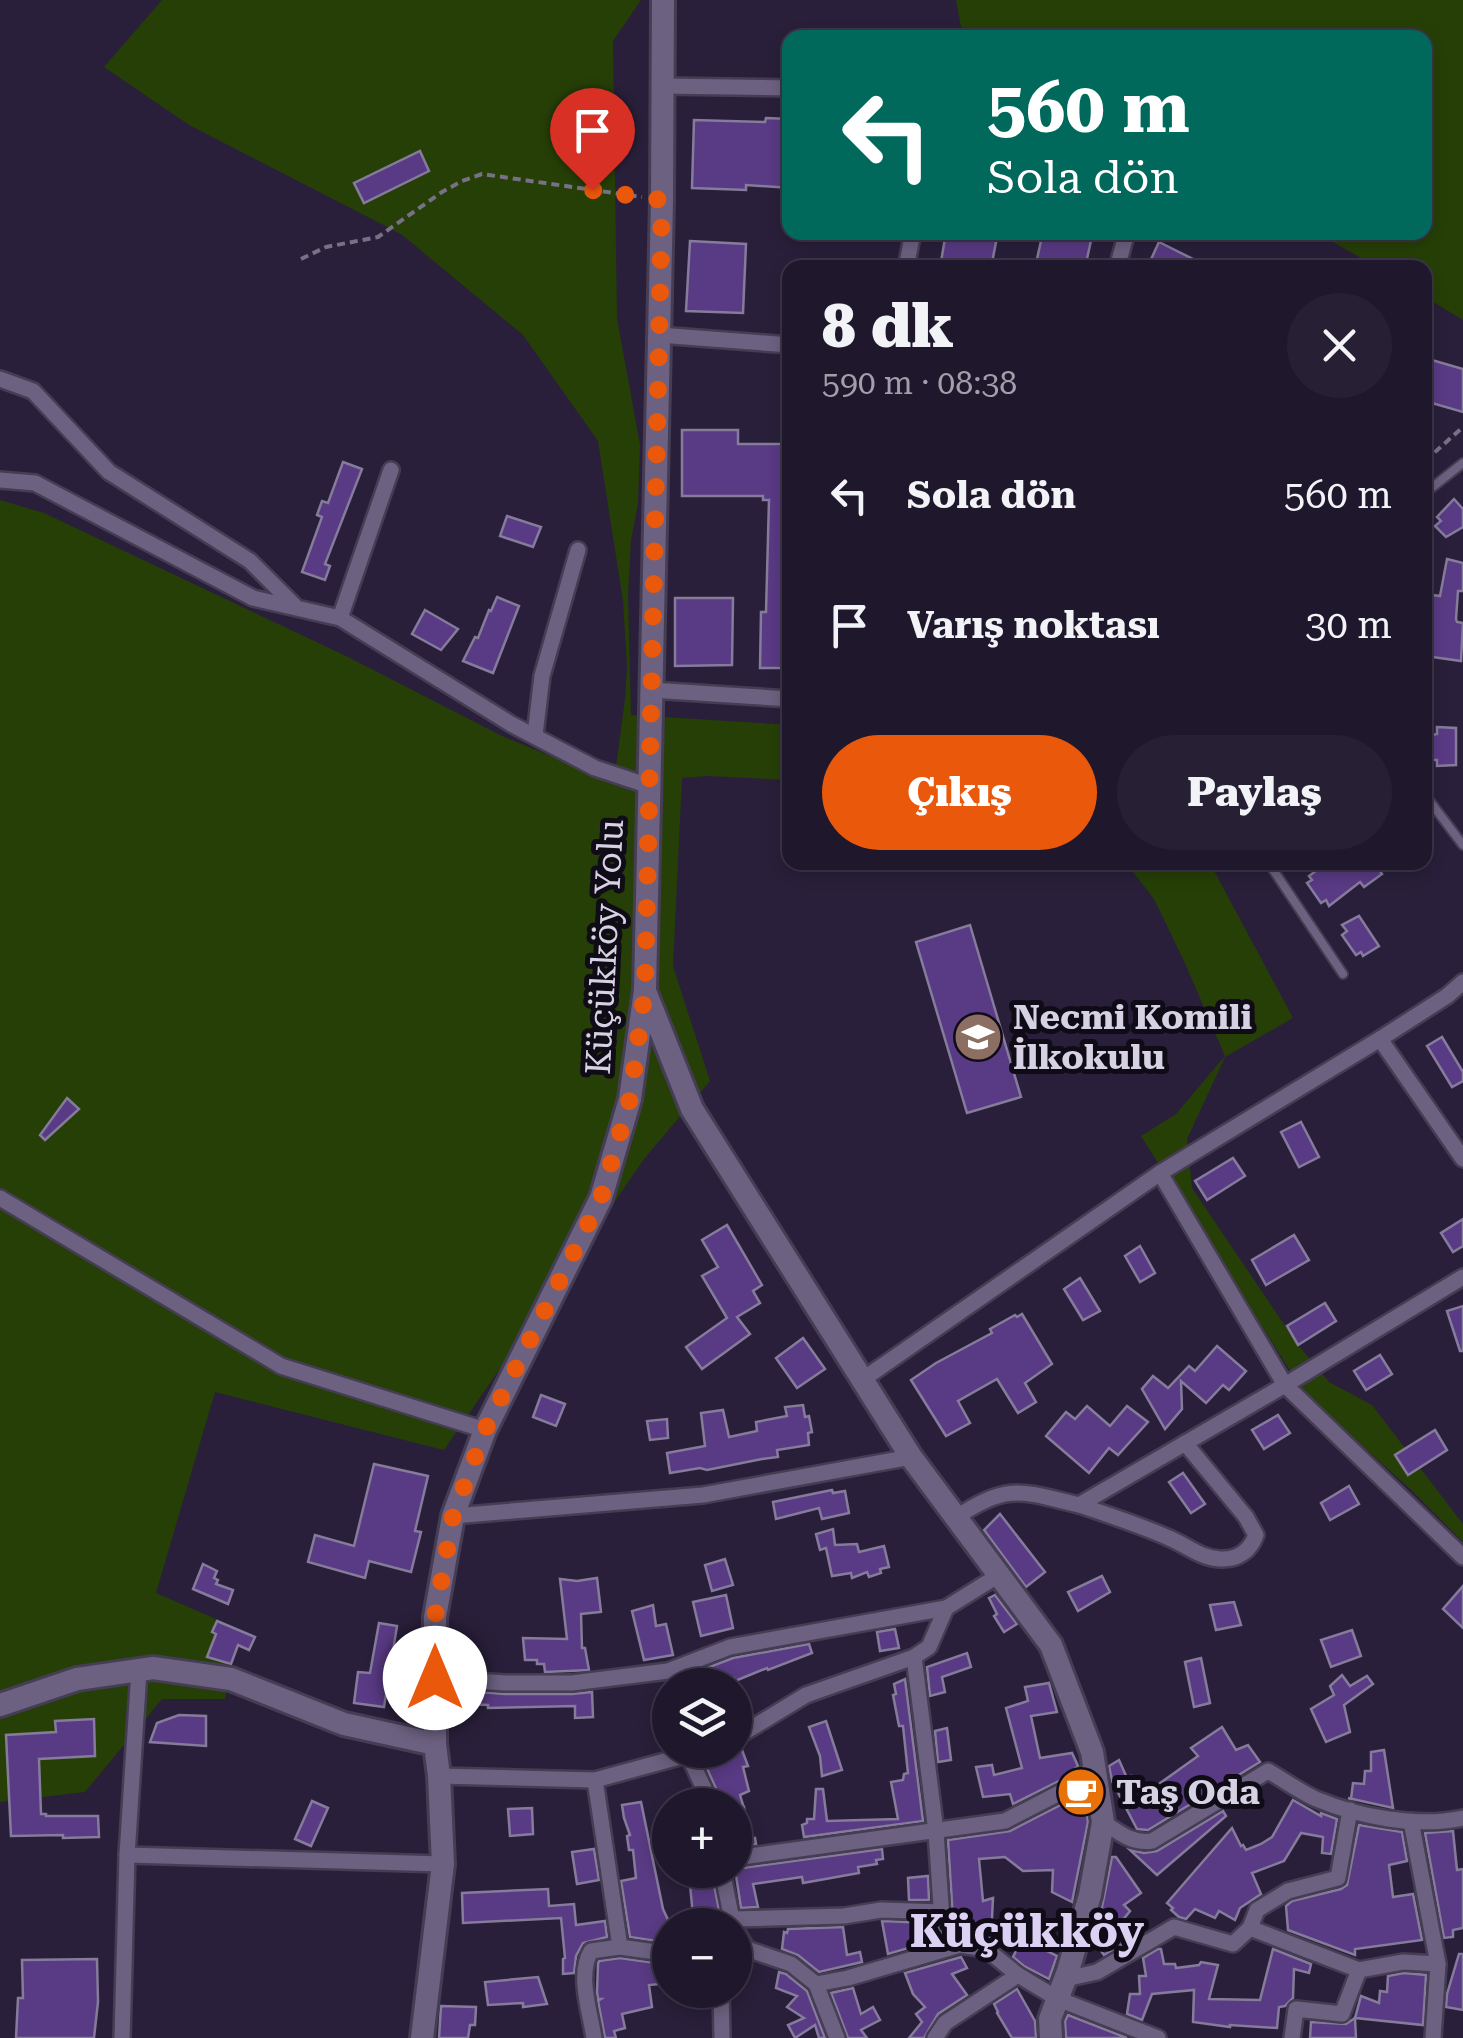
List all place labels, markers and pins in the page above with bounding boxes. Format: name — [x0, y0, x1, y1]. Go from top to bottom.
pin — [550, 88, 635, 191]
place label: Necmi Komili İlkokulu — [1013, 997, 1253, 1078]
school or university icon: Necmi Komili İlkokulu — [952, 1011, 1004, 1063]
cafe icon: Taş Oda — [1055, 1766, 1107, 1818]
place label: Taş Oda — [1116, 1772, 1260, 1813]

